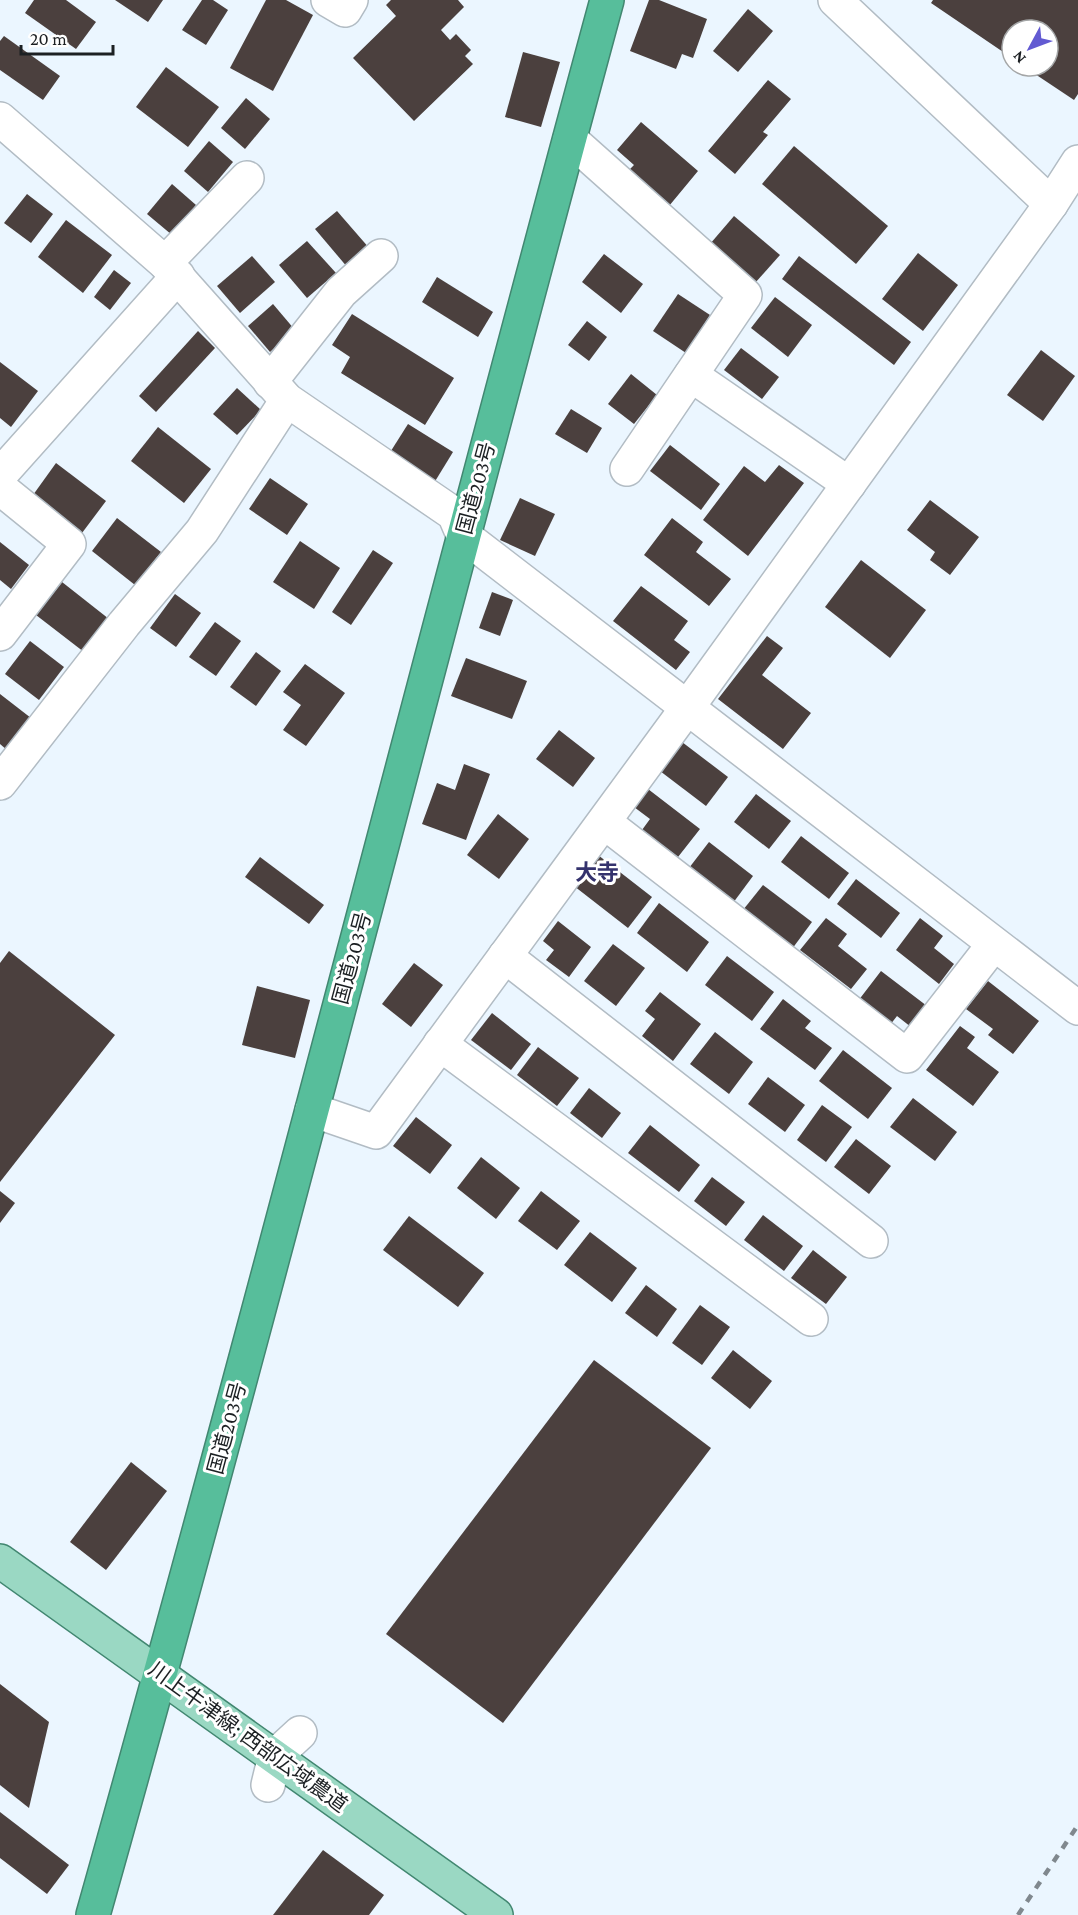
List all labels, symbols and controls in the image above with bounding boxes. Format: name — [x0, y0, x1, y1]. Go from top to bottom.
scale bar — [21, 18, 112, 56]
north arrow — [1000, 18, 1060, 78]
text: 20 m — [30, 29, 67, 49]
text: N — [1009, 48, 1029, 67]
street label: 国道203号 — [452, 439, 500, 537]
district label: 大寺 — [575, 860, 619, 885]
street label: 国道203号 — [328, 909, 376, 1007]
street label: 国道203号 — [203, 1379, 251, 1477]
street label: 川上牛津線; 西部広域農道 — [144, 1657, 352, 1817]

